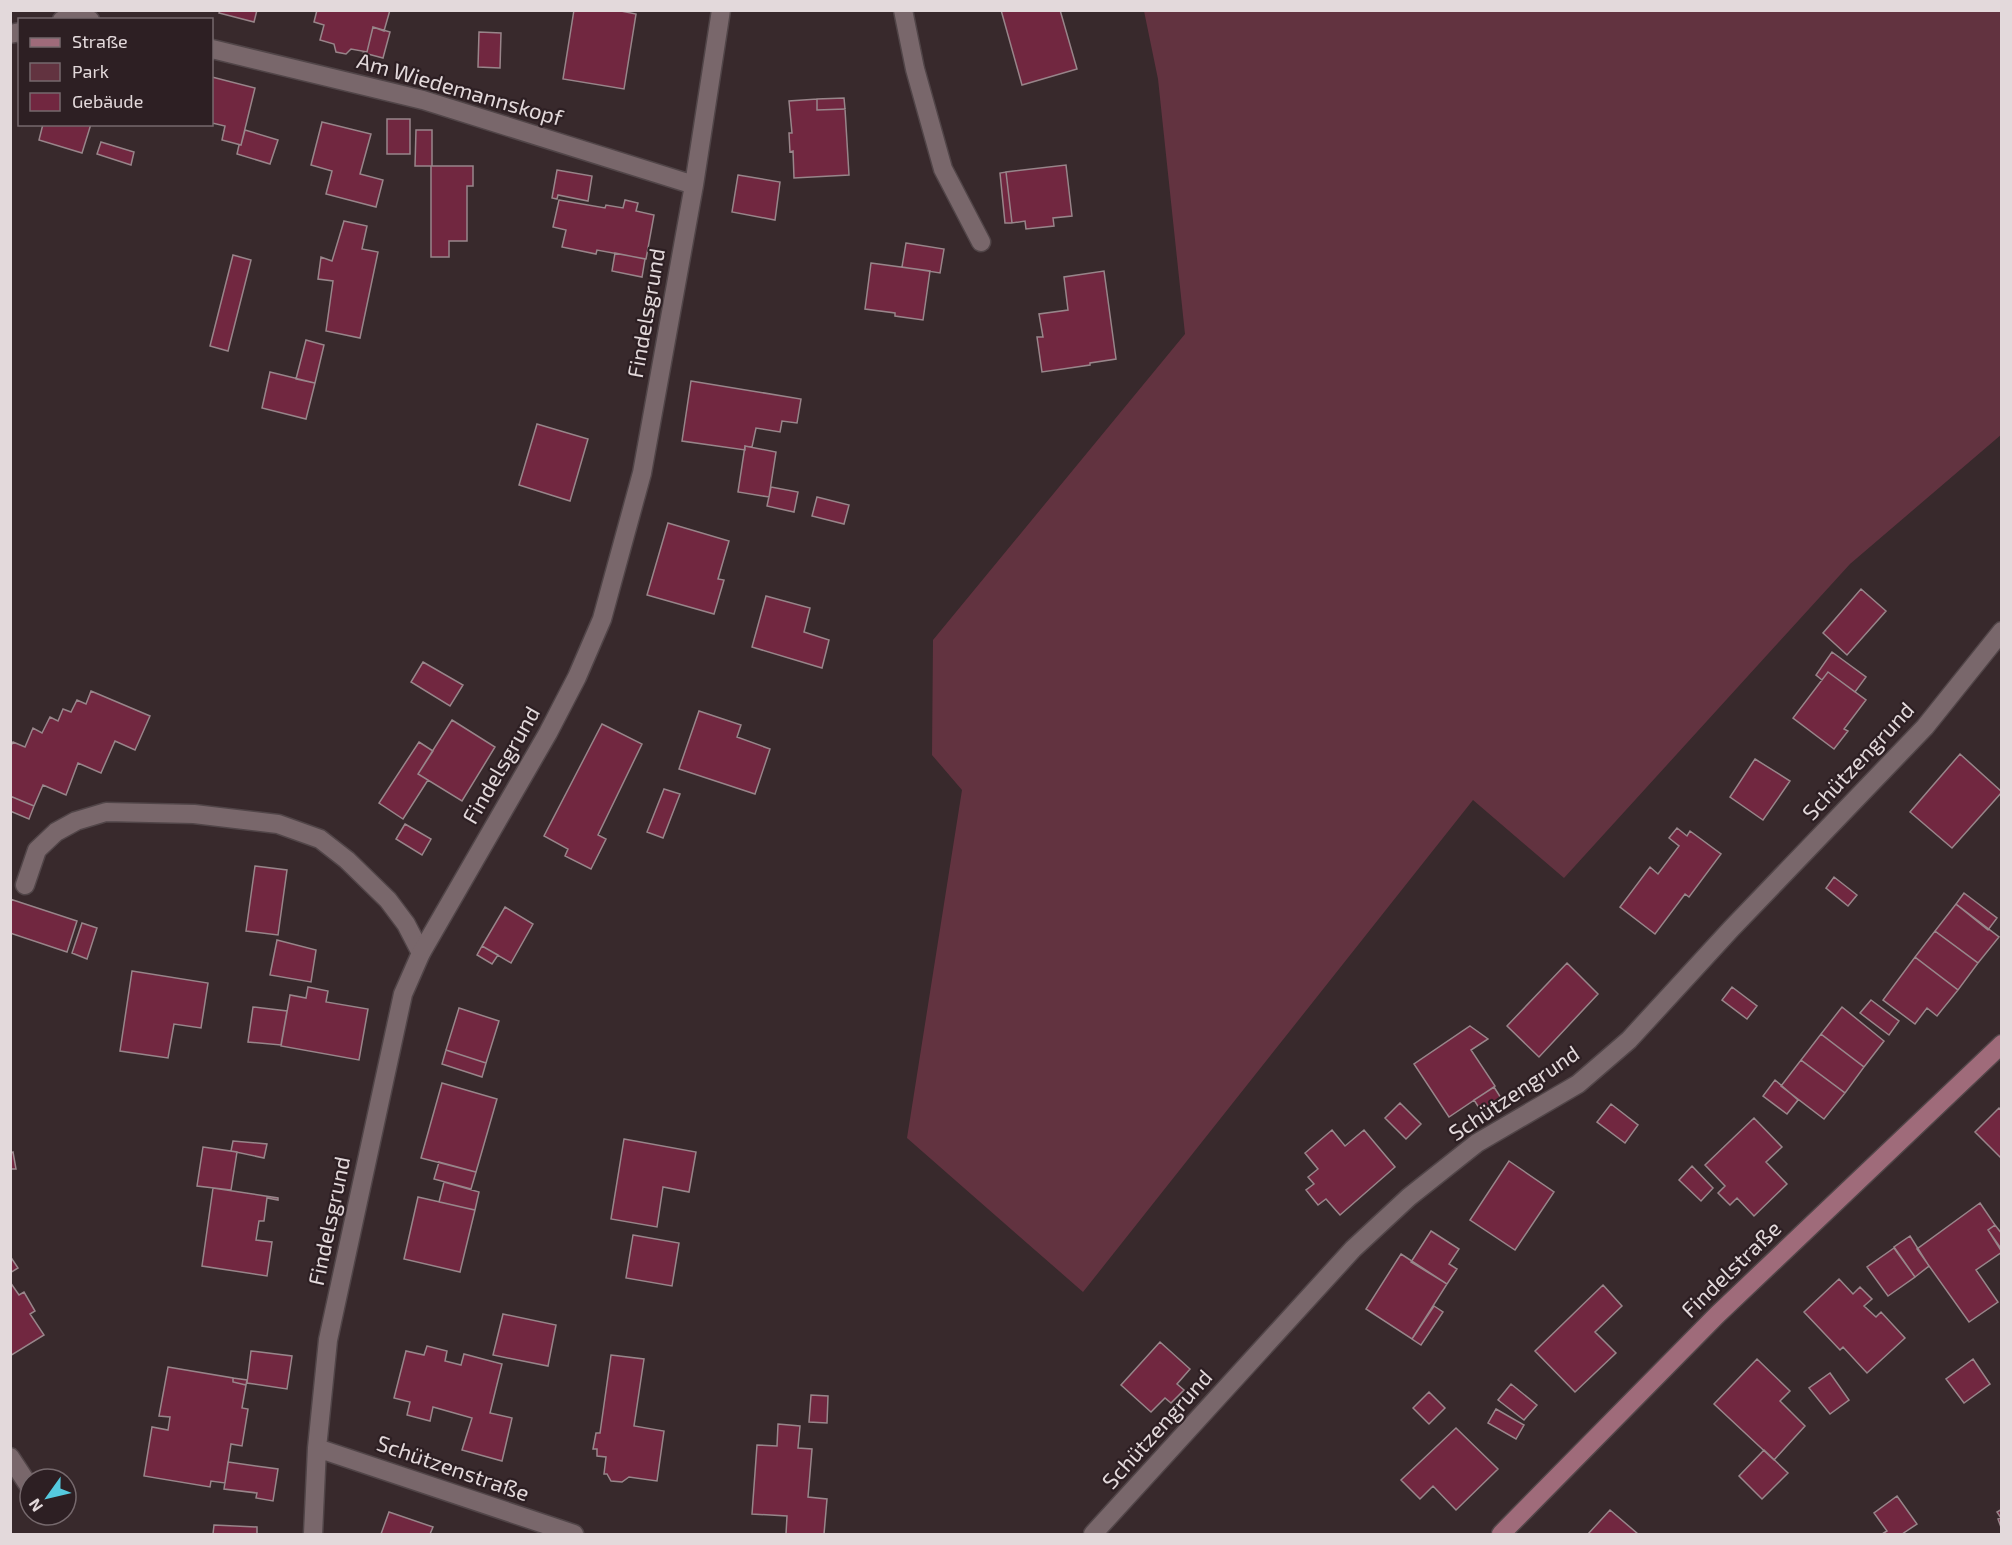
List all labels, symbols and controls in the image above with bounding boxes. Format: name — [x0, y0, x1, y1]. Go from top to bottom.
legend — [18, 18, 213, 126]
text: Straße — [72, 30, 128, 52]
street label: Am Wiedemannskopf — [354, 46, 567, 130]
text: Park — [72, 60, 109, 82]
text: Gebäude — [72, 90, 143, 112]
street label: Findelsgrund — [621, 246, 669, 380]
street label: Schützengrund — [1796, 696, 1918, 825]
street label: Findelsgrund — [456, 701, 544, 828]
street label: Schützengrund — [1443, 1039, 1584, 1145]
street label: Findelsgrund — [302, 1154, 354, 1288]
street label: Findelstraße — [1675, 1214, 1785, 1322]
street label: Schützengrund — [1096, 1363, 1217, 1493]
street label: Schützenstraße — [374, 1429, 533, 1505]
north arrow — [18, 1467, 78, 1527]
text: N — [24, 1496, 46, 1516]

